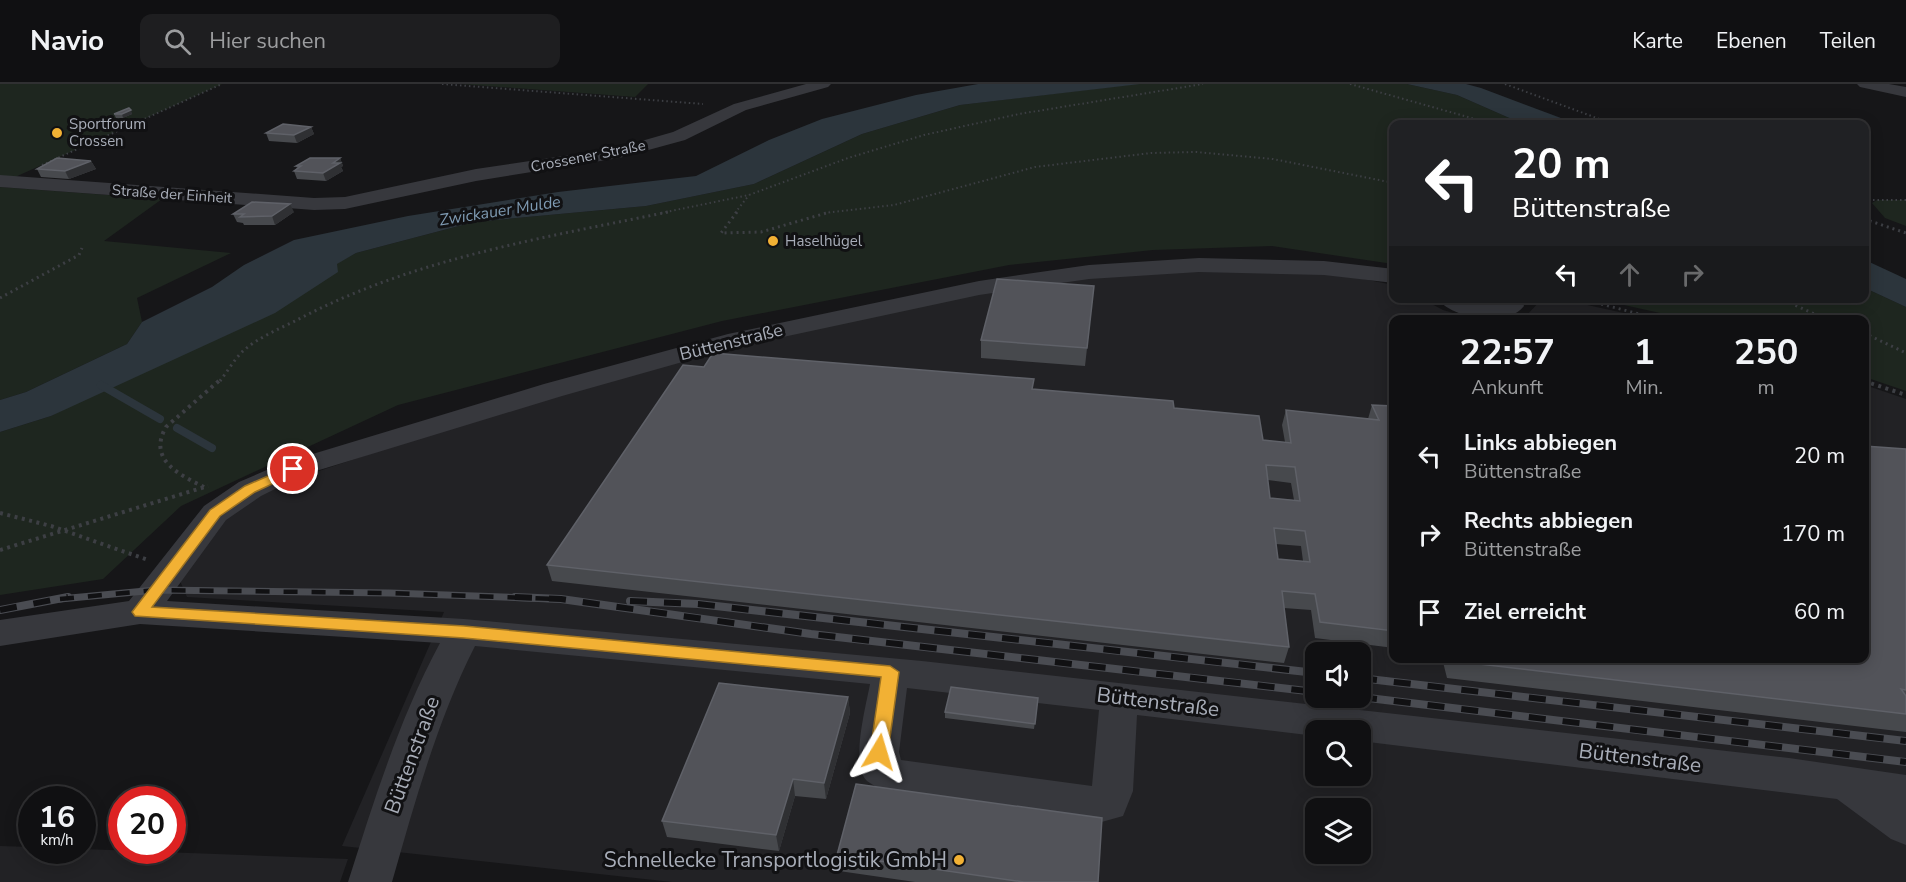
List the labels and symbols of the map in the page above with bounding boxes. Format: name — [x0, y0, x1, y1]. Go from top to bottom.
place label: Sportforum Crossen — [69, 114, 146, 151]
marker: Sportforum Crossen — [50, 126, 64, 140]
street label: Crossener Straße — [529, 135, 647, 177]
street label: Straße der Einheit — [111, 180, 234, 208]
water label: Zwickauer Mulde — [438, 190, 563, 231]
place label: Haselhügel — [785, 231, 863, 251]
marker: Haselhügel — [766, 234, 780, 248]
street label: Büttenstraße — [677, 318, 785, 366]
pin — [267, 443, 318, 494]
street label: Büttenstraße — [1095, 681, 1221, 723]
street label: Büttenstraße — [378, 692, 446, 818]
position arrow — [847, 720, 911, 784]
street label: Büttenstraße — [1577, 737, 1703, 779]
speed limit sign: 20 — [108, 786, 186, 864]
place label: Schnellecke Transportlogistik GmbH — [604, 846, 947, 874]
marker: Schnellecke Transportlogistik GmbH — [952, 853, 966, 867]

